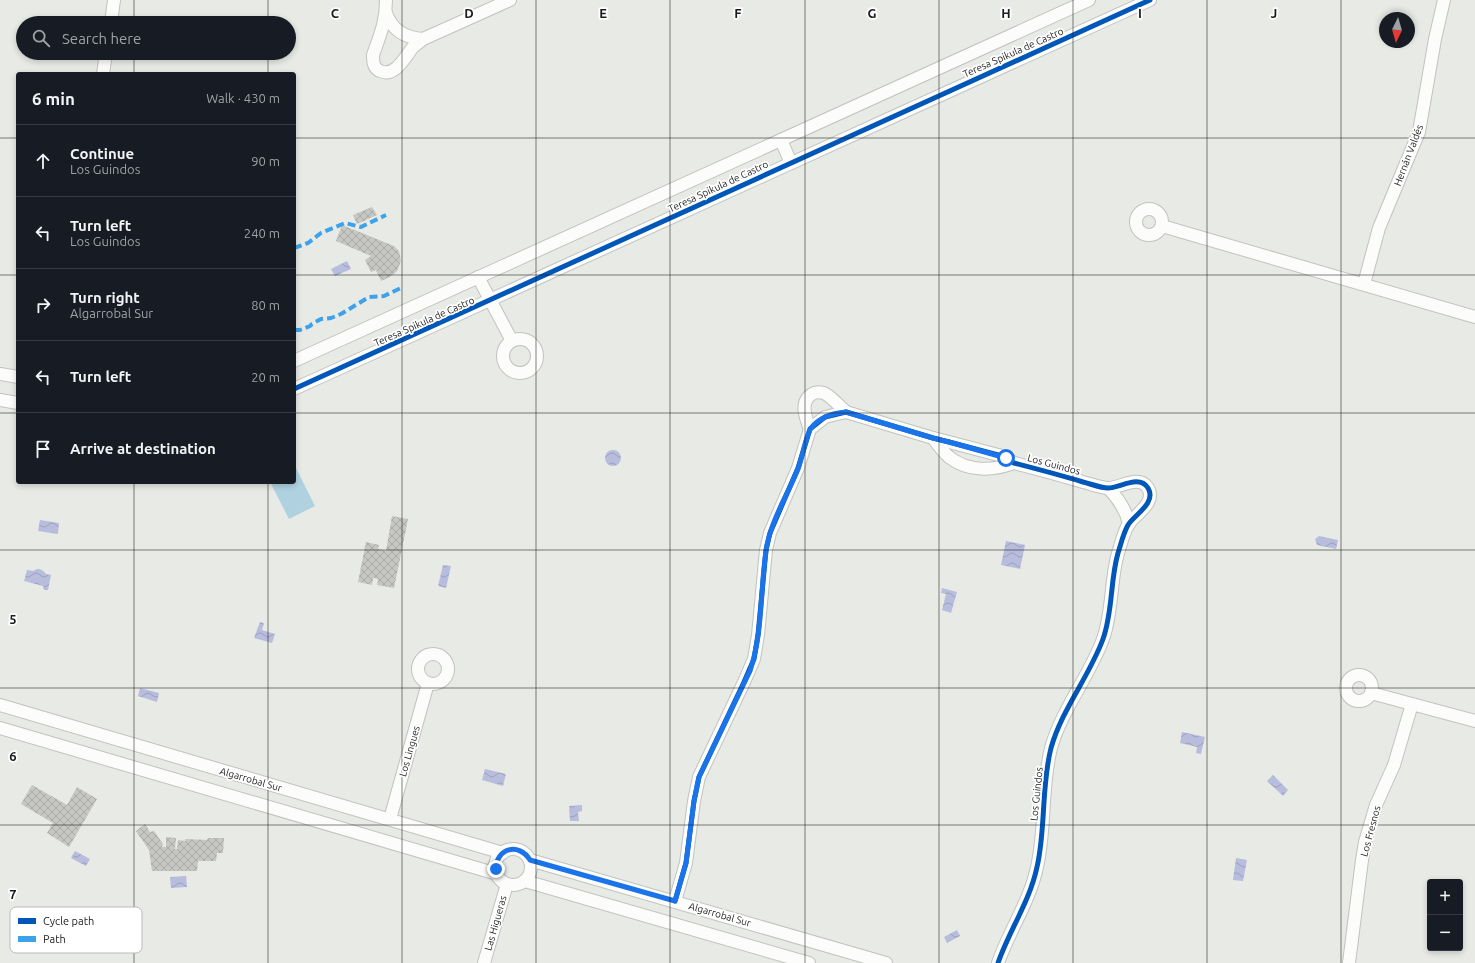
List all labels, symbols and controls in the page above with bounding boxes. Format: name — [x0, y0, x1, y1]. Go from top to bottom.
text: C — [331, 6, 340, 20]
text: D — [464, 6, 474, 20]
text: E — [599, 6, 607, 20]
text: F — [734, 6, 742, 20]
text: G — [868, 6, 877, 20]
text: H — [1001, 6, 1011, 20]
text: I — [1138, 6, 1142, 20]
text: J — [1271, 6, 1277, 20]
north arrow — [1379, 12, 1415, 48]
search box — [16, 16, 296, 60]
street label: Teresa Spikula de Castro — [961, 25, 1065, 80]
icon: search — [30, 27, 52, 49]
text: Search here — [62, 30, 141, 47]
text: 6 min — [32, 89, 75, 108]
text: Walk · 430 m — [206, 91, 280, 105]
street label: Hernán Valdés — [1392, 123, 1425, 187]
text: Continue — [70, 145, 134, 162]
icon: ahead — [32, 150, 54, 172]
text: 90 m — [251, 154, 280, 168]
street label: Teresa Spikula de Castro — [667, 158, 770, 214]
text: Los Guindos — [70, 162, 140, 176]
text: Turn left — [70, 217, 131, 234]
icon: left — [32, 222, 54, 244]
text: 240 m — [244, 226, 280, 240]
text: Los Guindos — [70, 234, 140, 248]
text: Turn right — [70, 289, 140, 306]
icon: right — [32, 294, 54, 316]
street label: Teresa Spikula de Castro — [372, 294, 476, 349]
text: 80 m — [251, 298, 280, 312]
text: Algarrobal Sur — [70, 306, 153, 320]
icon: left — [32, 366, 54, 388]
text: Turn left — [70, 368, 131, 385]
text: 20 m — [251, 370, 280, 384]
icon: arrive — [32, 438, 54, 460]
text: Arrive at destination — [70, 440, 216, 457]
route start — [997, 449, 1015, 467]
street label: Los Guindos — [1026, 452, 1081, 477]
text: 5 — [9, 612, 17, 626]
street label: Los Lingues — [397, 725, 422, 778]
text: 6 — [9, 749, 17, 763]
street label: Algarrobal Sur — [219, 765, 283, 794]
street label: Los Guindos — [1028, 767, 1045, 822]
street label: Los Fresnos — [1358, 804, 1383, 858]
route end — [487, 860, 505, 878]
map controls — [1427, 879, 1463, 951]
button: + — [1427, 879, 1463, 915]
text: 7 — [9, 887, 17, 901]
street label: Las Higueras — [482, 894, 509, 952]
street label: Algarrobal Sur — [688, 900, 752, 929]
legend — [10, 907, 142, 953]
text: Cycle path — [43, 915, 94, 927]
button: − — [1427, 915, 1463, 951]
text: Path — [43, 933, 66, 945]

